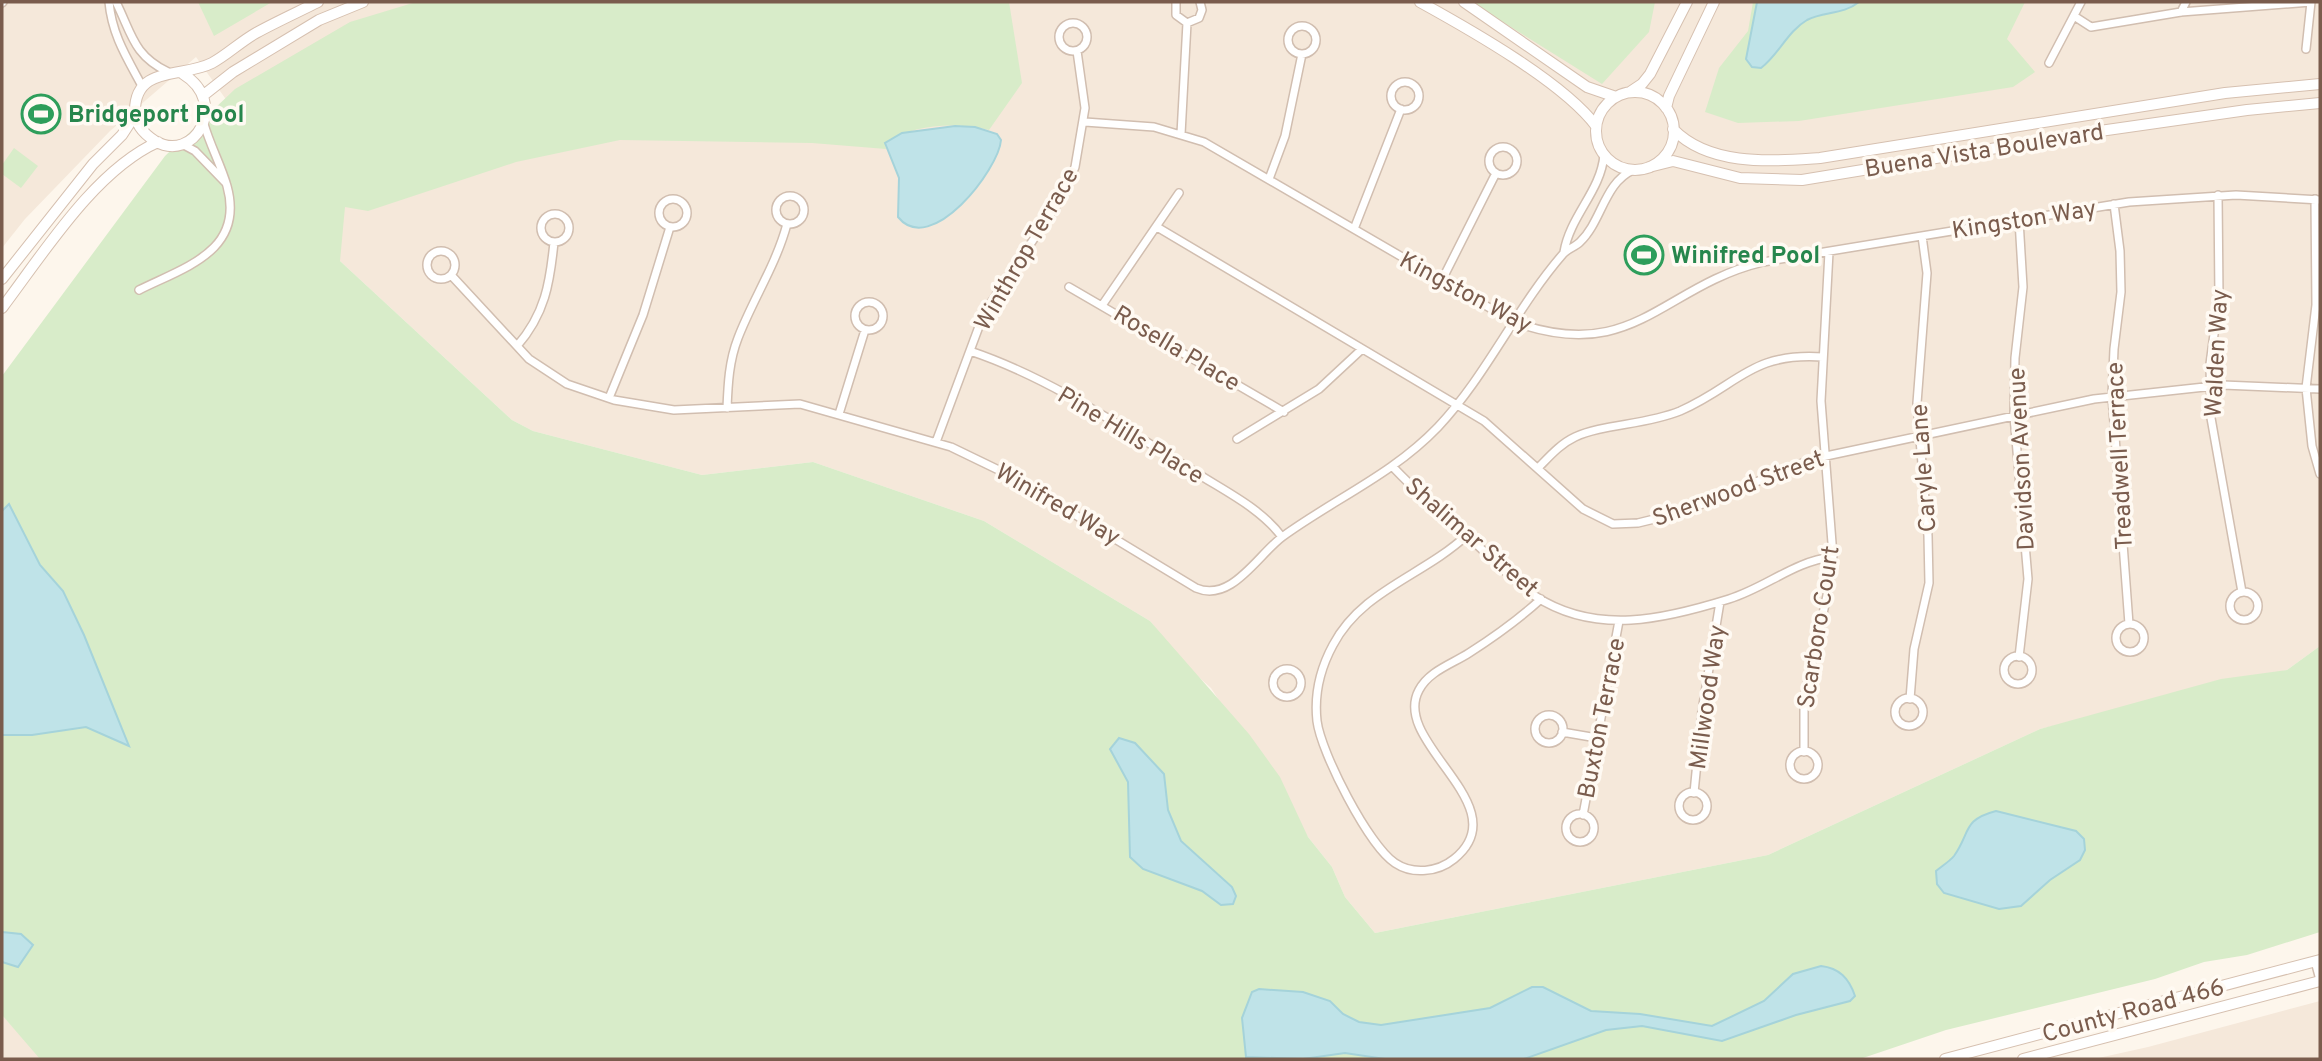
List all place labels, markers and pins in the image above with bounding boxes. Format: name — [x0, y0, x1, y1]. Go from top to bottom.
sports icon: Bridgeport Pool — [20, 93, 62, 135]
place label: Bridgeport Pool — [68, 101, 244, 131]
sports icon: Winifred Pool — [1623, 234, 1665, 276]
place label: Winifred Pool — [1671, 242, 1820, 272]

